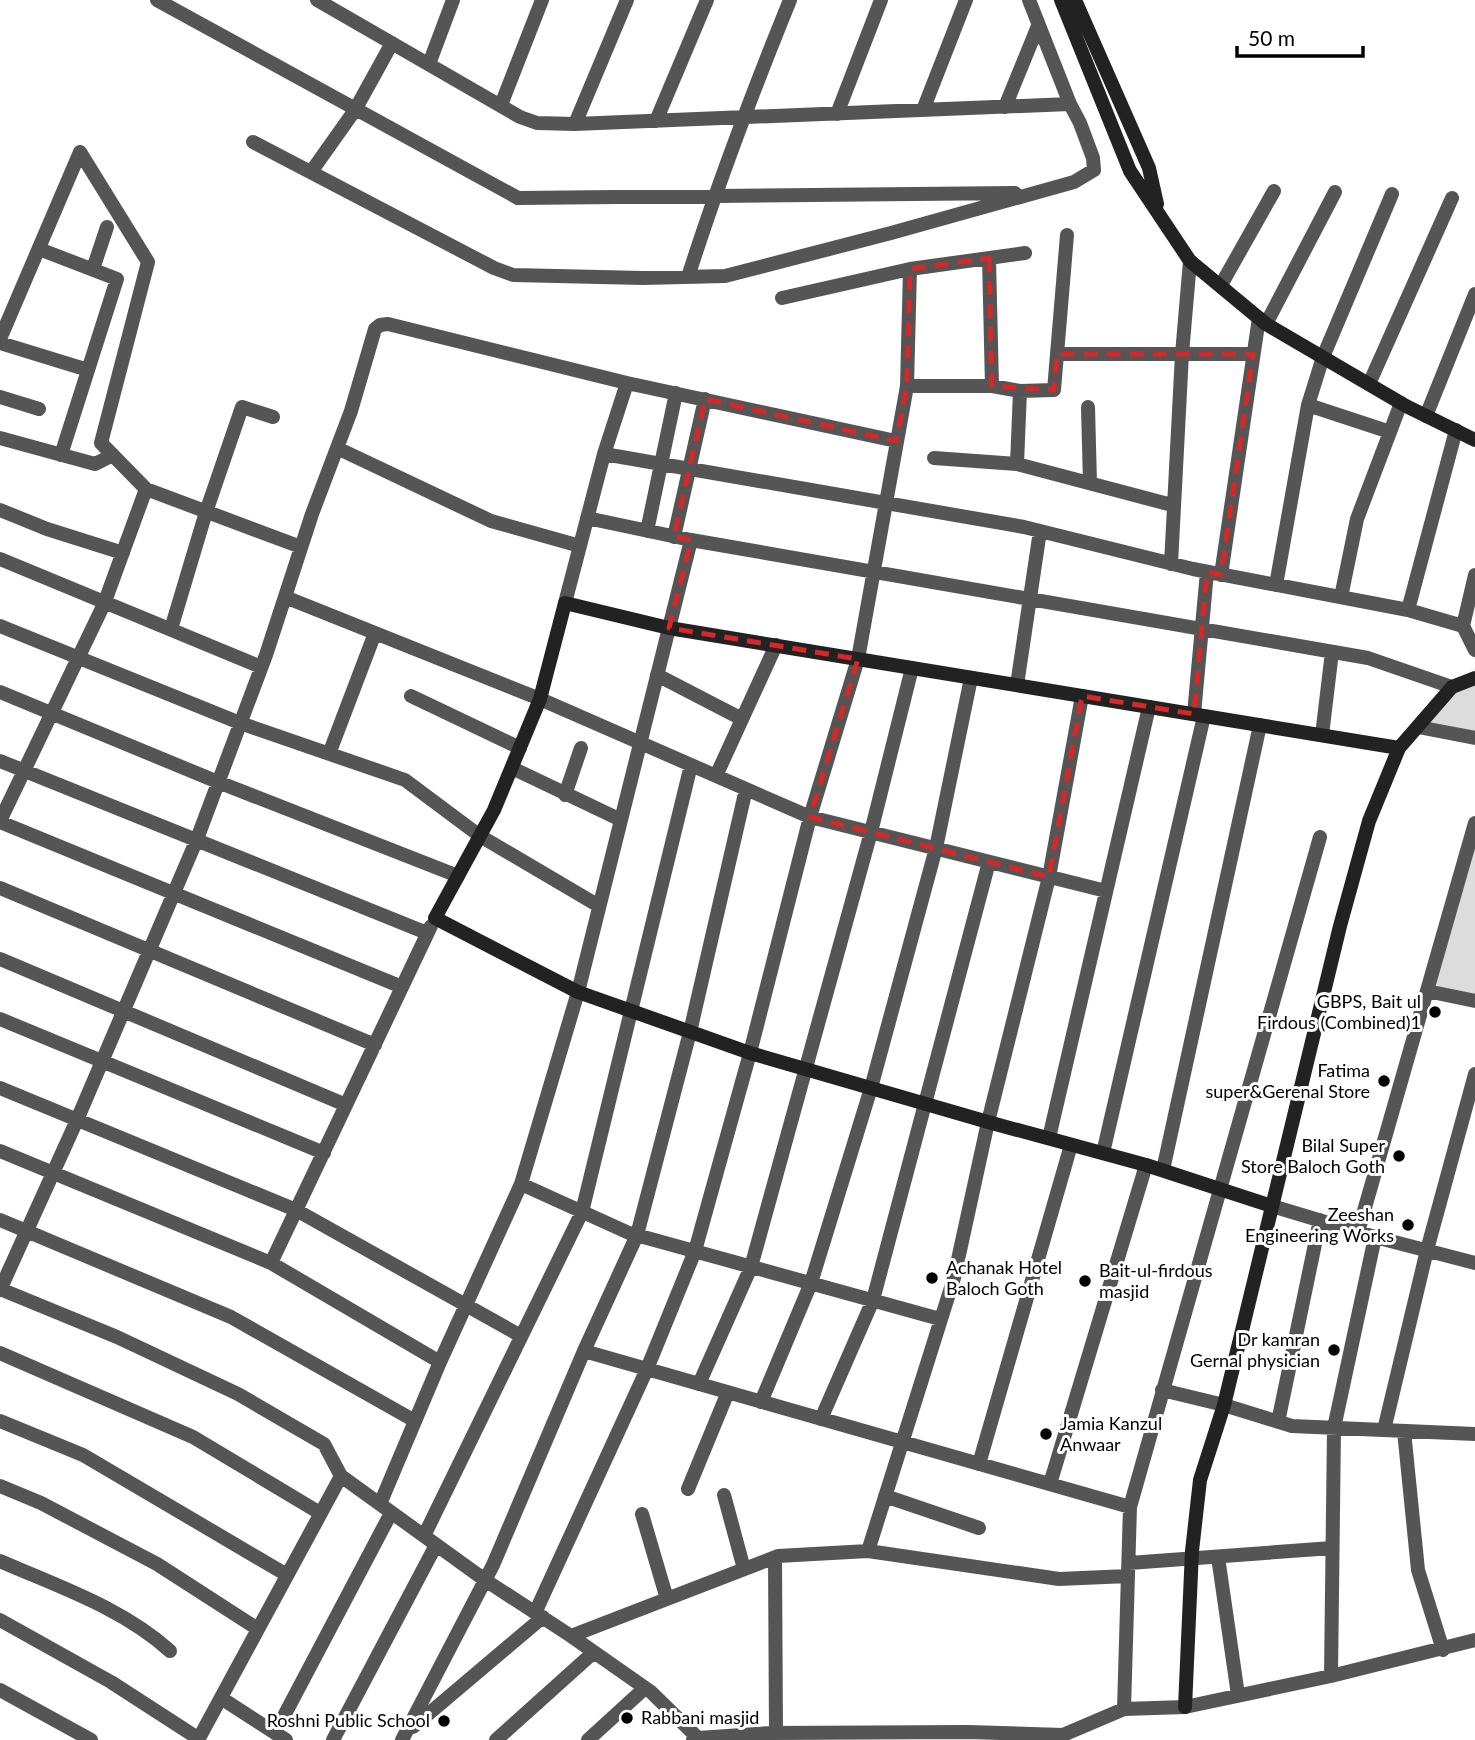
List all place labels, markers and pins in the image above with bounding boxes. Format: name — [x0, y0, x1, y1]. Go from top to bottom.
place label: GBPS, Bait ul Firdous (Combined)1 — [1257, 990, 1421, 1033]
marker: GBPS, Bait ul Firdous (Combined)1 — [1427, 1004, 1443, 1020]
place label: Fatima super&Gerenal Store — [1205, 1059, 1370, 1102]
marker: Fatima super&Gerenal Store — [1376, 1073, 1392, 1089]
place label: Bilal Super Store Baloch Goth — [1241, 1134, 1385, 1177]
marker: Bilal Super Store Baloch Goth — [1391, 1148, 1407, 1164]
place label: Zeeshan Engineering Works — [1245, 1203, 1394, 1246]
marker: Zeeshan Engineering Works — [1400, 1217, 1416, 1233]
place label: Achanak Hotel Baloch Goth — [946, 1256, 1062, 1299]
place label: Bait-ul-firdous masjid — [1099, 1259, 1213, 1302]
marker: Achanak Hotel Baloch Goth — [924, 1270, 940, 1286]
marker: Bait-ul-firdous masjid — [1077, 1273, 1093, 1289]
place label: Dr kamran Gernal physician — [1190, 1328, 1320, 1371]
marker: Dr kamran Gernal physician — [1326, 1342, 1342, 1358]
place label: Jamia Kanzul Anwaar — [1060, 1412, 1162, 1455]
marker: Jamia Kanzul Anwaar — [1038, 1426, 1054, 1442]
place label: Rabbani masjid — [641, 1706, 759, 1728]
place label: Roshni Public School — [267, 1709, 430, 1731]
marker: Rabbani masjid — [619, 1710, 635, 1726]
marker: Roshni Public School — [436, 1713, 452, 1729]

